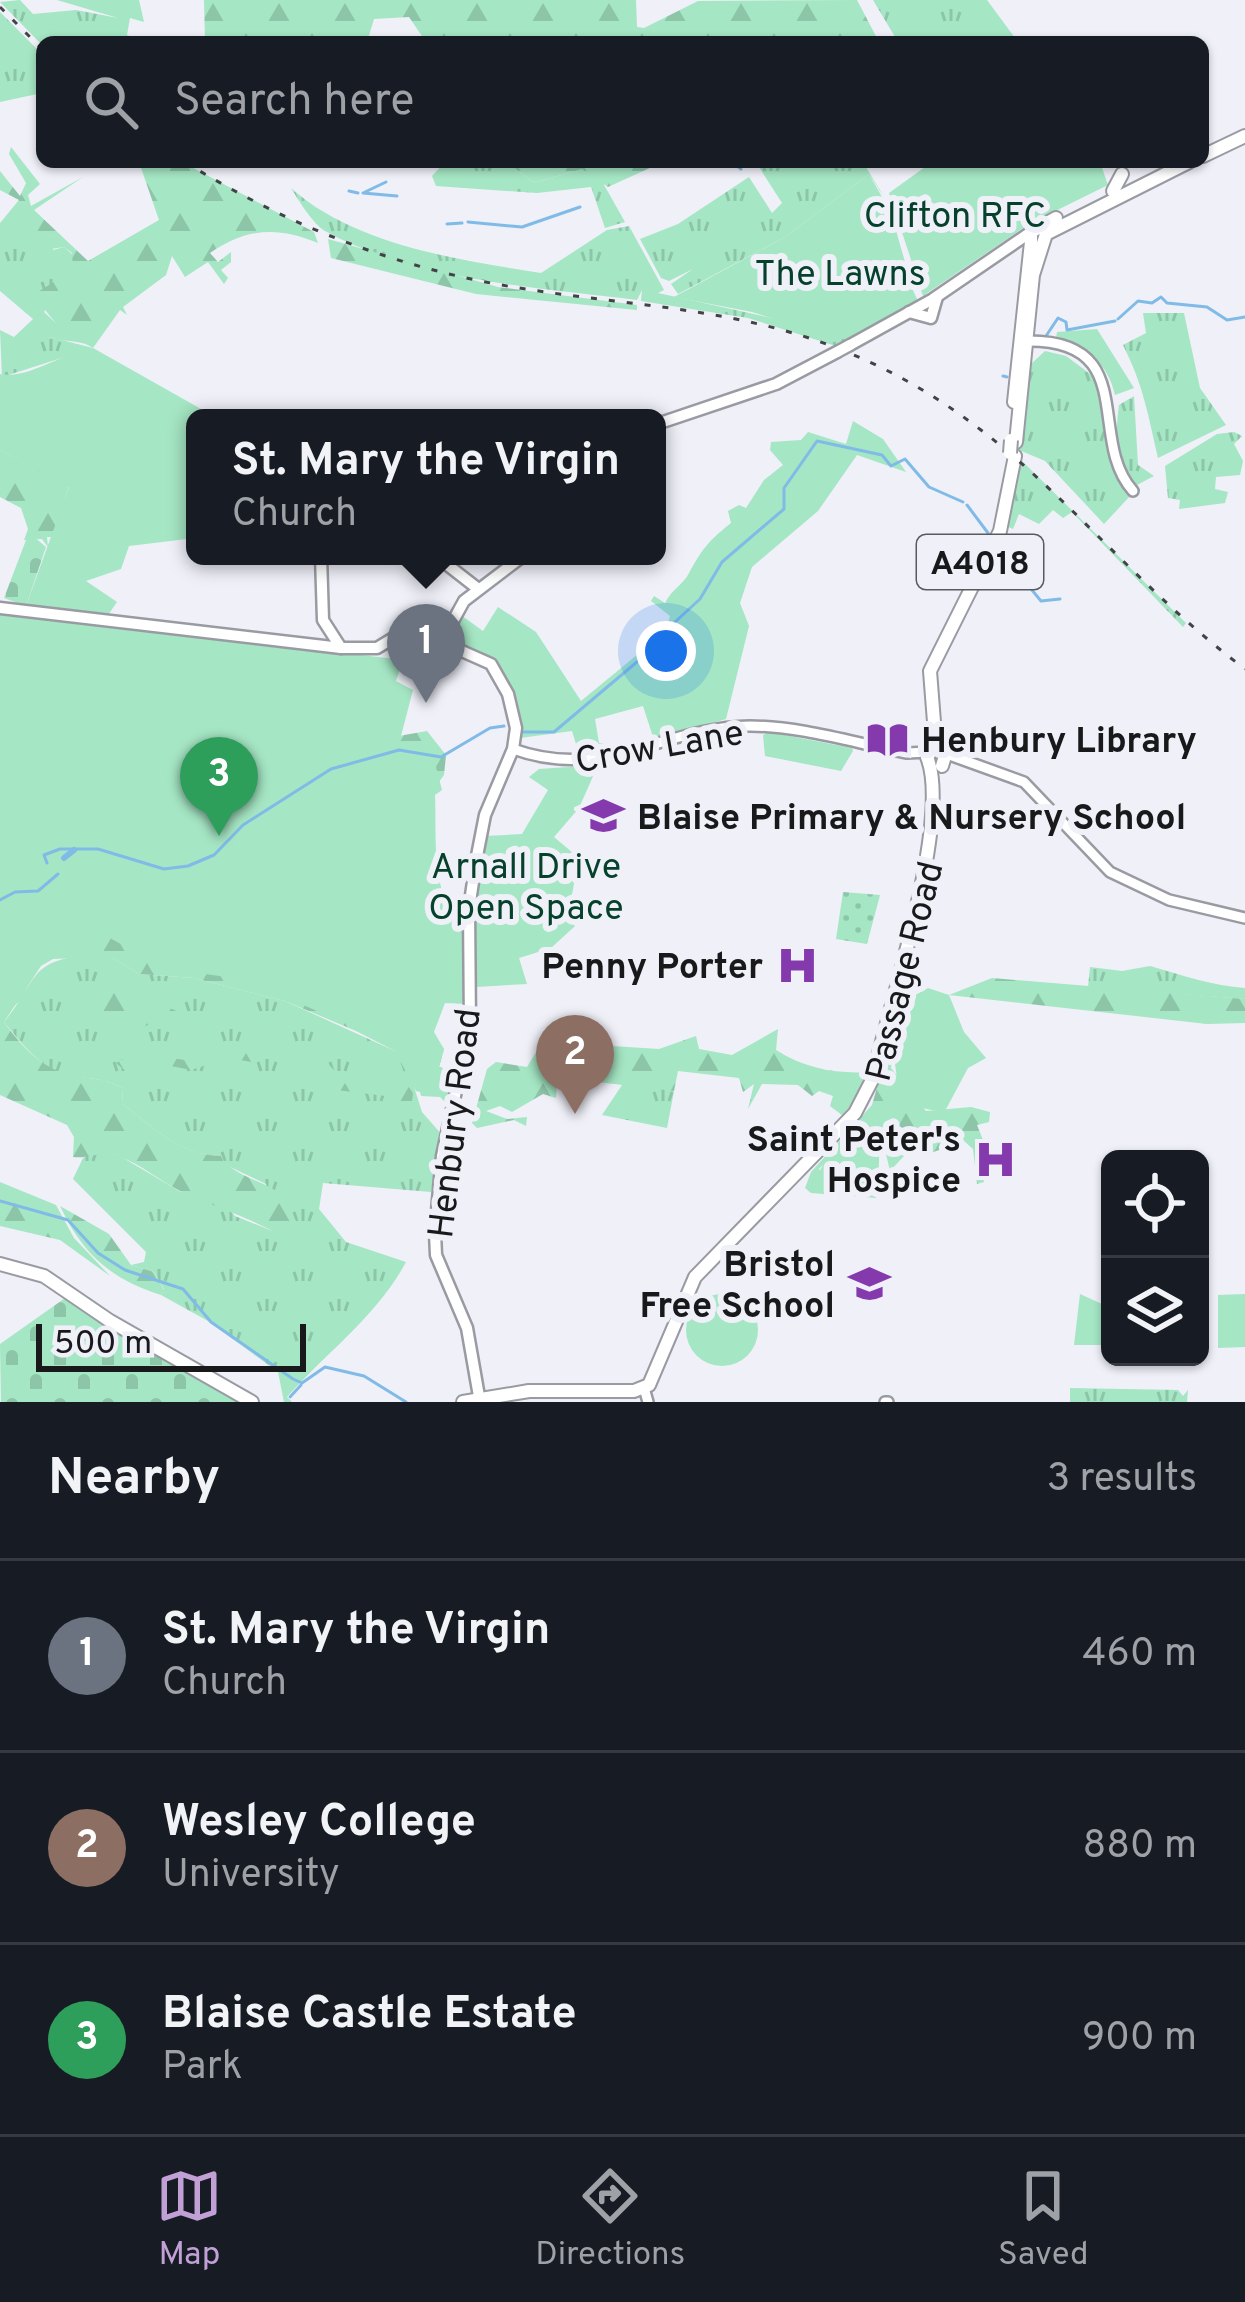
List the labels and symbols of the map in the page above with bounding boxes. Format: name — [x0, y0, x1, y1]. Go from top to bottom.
park label: Clifton RFC — [864, 195, 1046, 241]
park label: The Lawns — [754, 253, 926, 299]
road number: A4018 — [917, 535, 1043, 589]
pin: 1 — [387, 604, 465, 703]
your location — [636, 621, 696, 681]
street label: Crow Lane — [572, 712, 747, 786]
library icon: Henbury Library — [864, 716, 910, 762]
place label: Henbury Library — [921, 720, 1197, 766]
pin: 3 — [180, 737, 258, 836]
school or university icon: Blaise Primary & Nursery School — [580, 793, 626, 839]
place label: Blaise Primary & Nursery School — [637, 797, 1186, 843]
park label: Arnall Drive Open Space — [428, 846, 624, 933]
street label: Passage Road — [857, 857, 956, 1087]
hospital icon: Penny Porter — [774, 942, 820, 988]
place label: Penny Porter — [541, 946, 763, 992]
street label: Henbury Road — [420, 1006, 494, 1241]
pin: 2 — [536, 1015, 614, 1114]
place label: Saint Peter's Hospice — [747, 1119, 961, 1206]
hospital icon: Saint Peter's Hospice — [972, 1136, 1018, 1182]
place label: Bristol Free School — [639, 1244, 835, 1331]
school or university icon: Bristol Free School — [846, 1261, 892, 1307]
scale bar — [36, 1318, 306, 1371]

